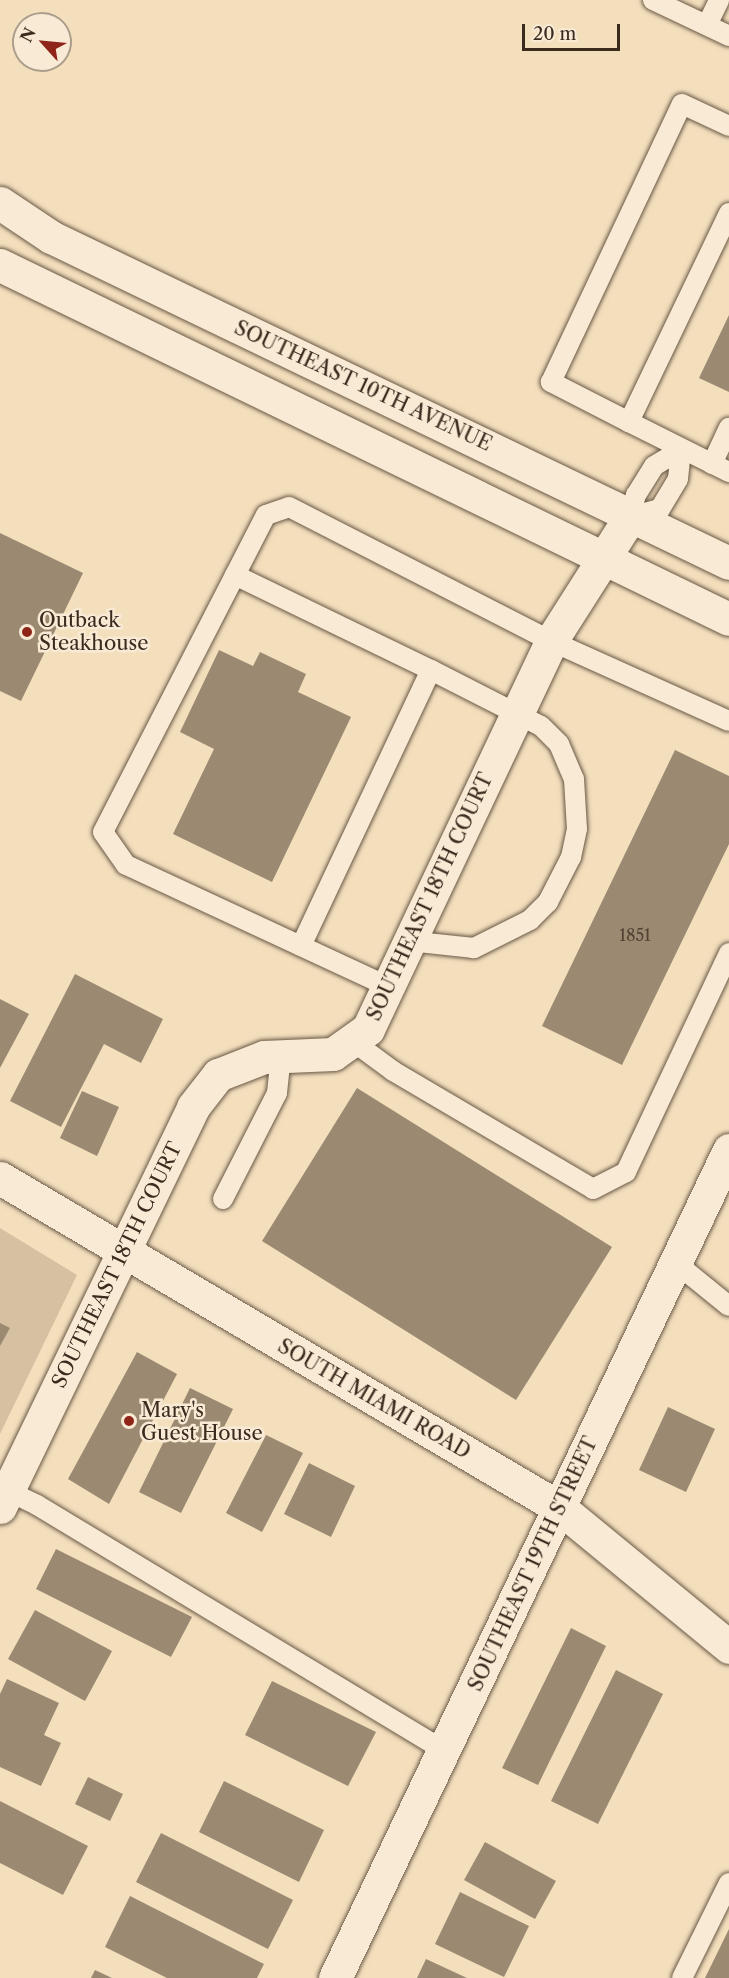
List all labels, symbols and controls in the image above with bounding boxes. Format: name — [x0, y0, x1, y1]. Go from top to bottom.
north arrow — [12, 12, 72, 72]
scale bar — [525, 12, 622, 50]
text: 20 m — [533, 23, 576, 45]
text: N — [16, 24, 40, 45]
street label: SOUTHEAST 10TH AVENUE — [230, 315, 496, 457]
place label: Outback Steakhouse — [39, 608, 148, 655]
marker: Outback Steakhouse — [20, 625, 34, 639]
street label: SOUTHEAST 18TH COURT — [362, 769, 498, 1025]
house number: 1851 — [619, 925, 651, 945]
street label: SOUTHEAST 18TH COURT — [47, 1138, 187, 1392]
street label: SOUTH MIAMI ROAD — [273, 1334, 475, 1464]
place label: Mary's Guest House — [141, 1398, 263, 1445]
marker: Mary's Guest House — [122, 1414, 136, 1428]
street label: SOUTHEAST 19TH STREET — [463, 1433, 603, 1695]

